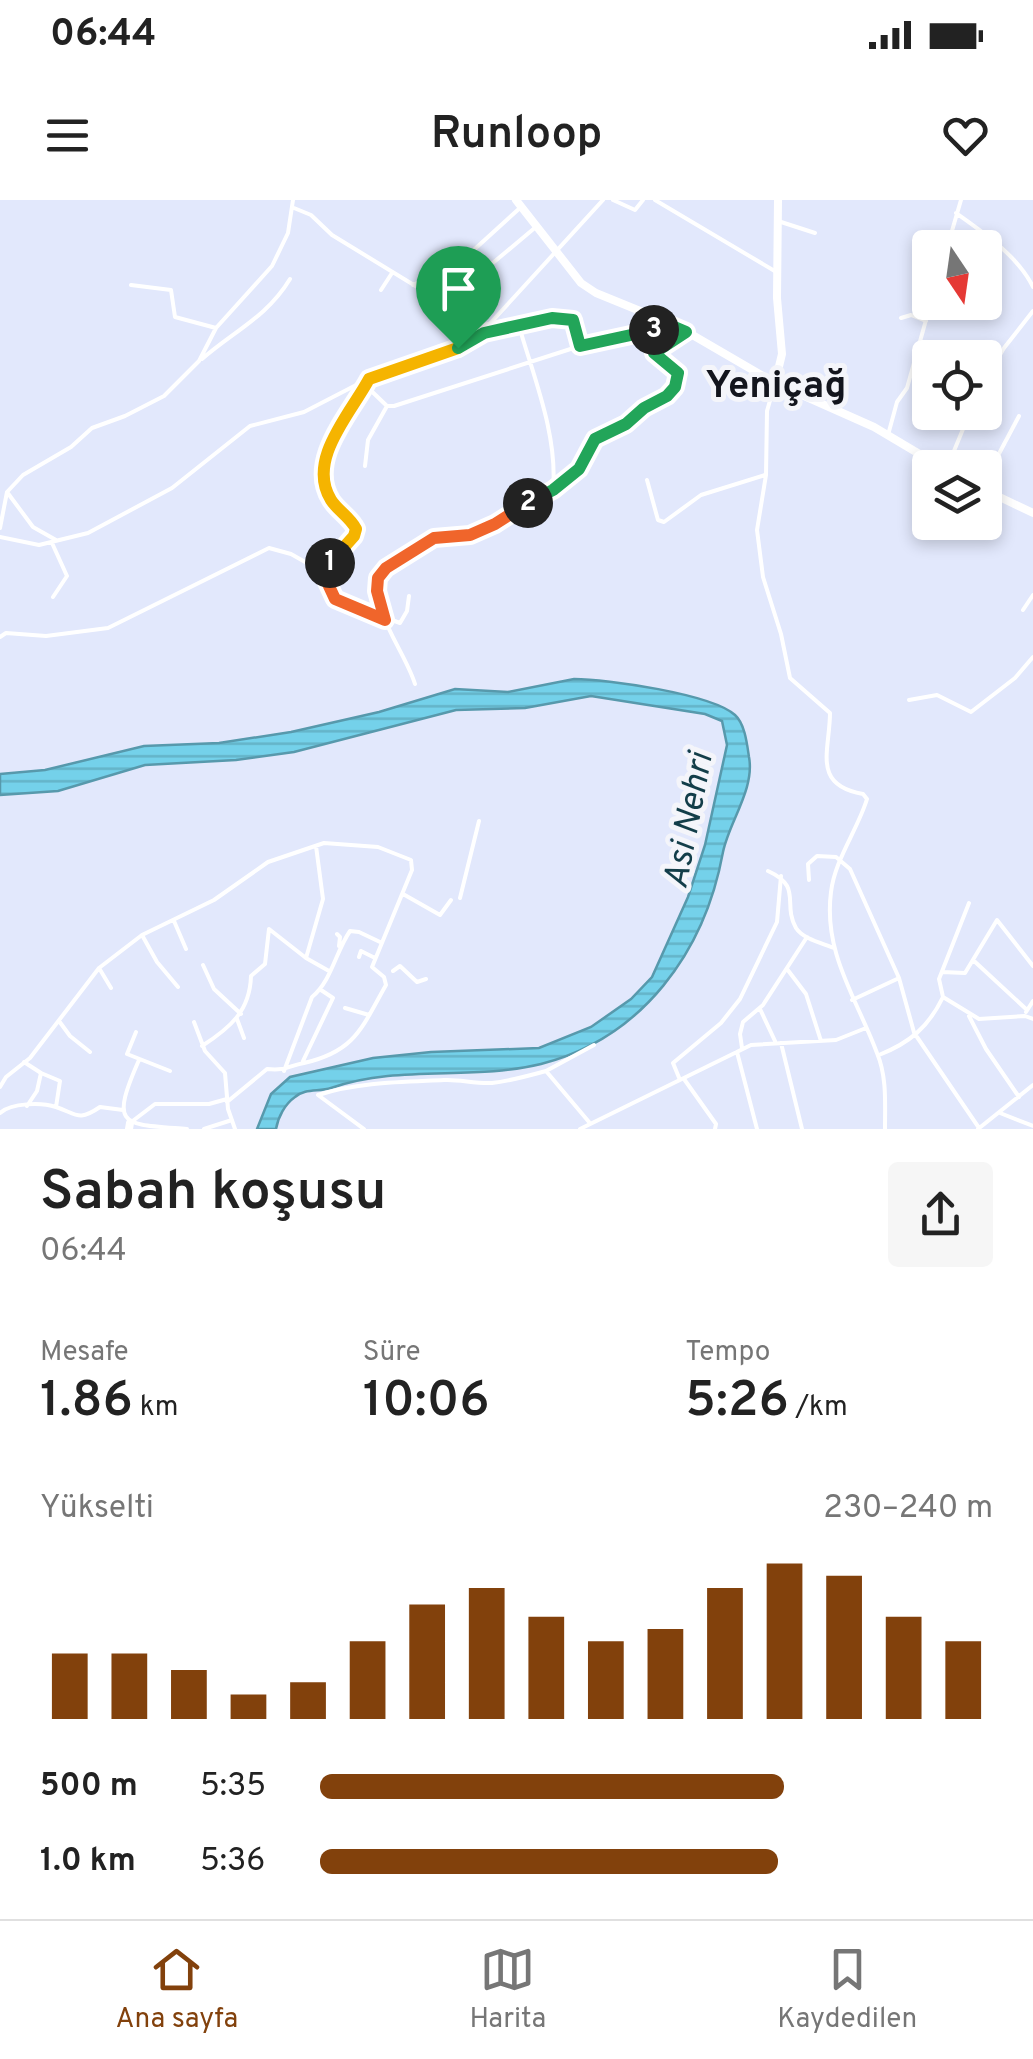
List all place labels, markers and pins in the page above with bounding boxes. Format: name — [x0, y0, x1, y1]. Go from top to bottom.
pin — [416, 246, 501, 349]
pin: 3 — [629, 305, 679, 355]
pin: 2 — [503, 478, 553, 528]
pin: 1 — [305, 538, 355, 588]

